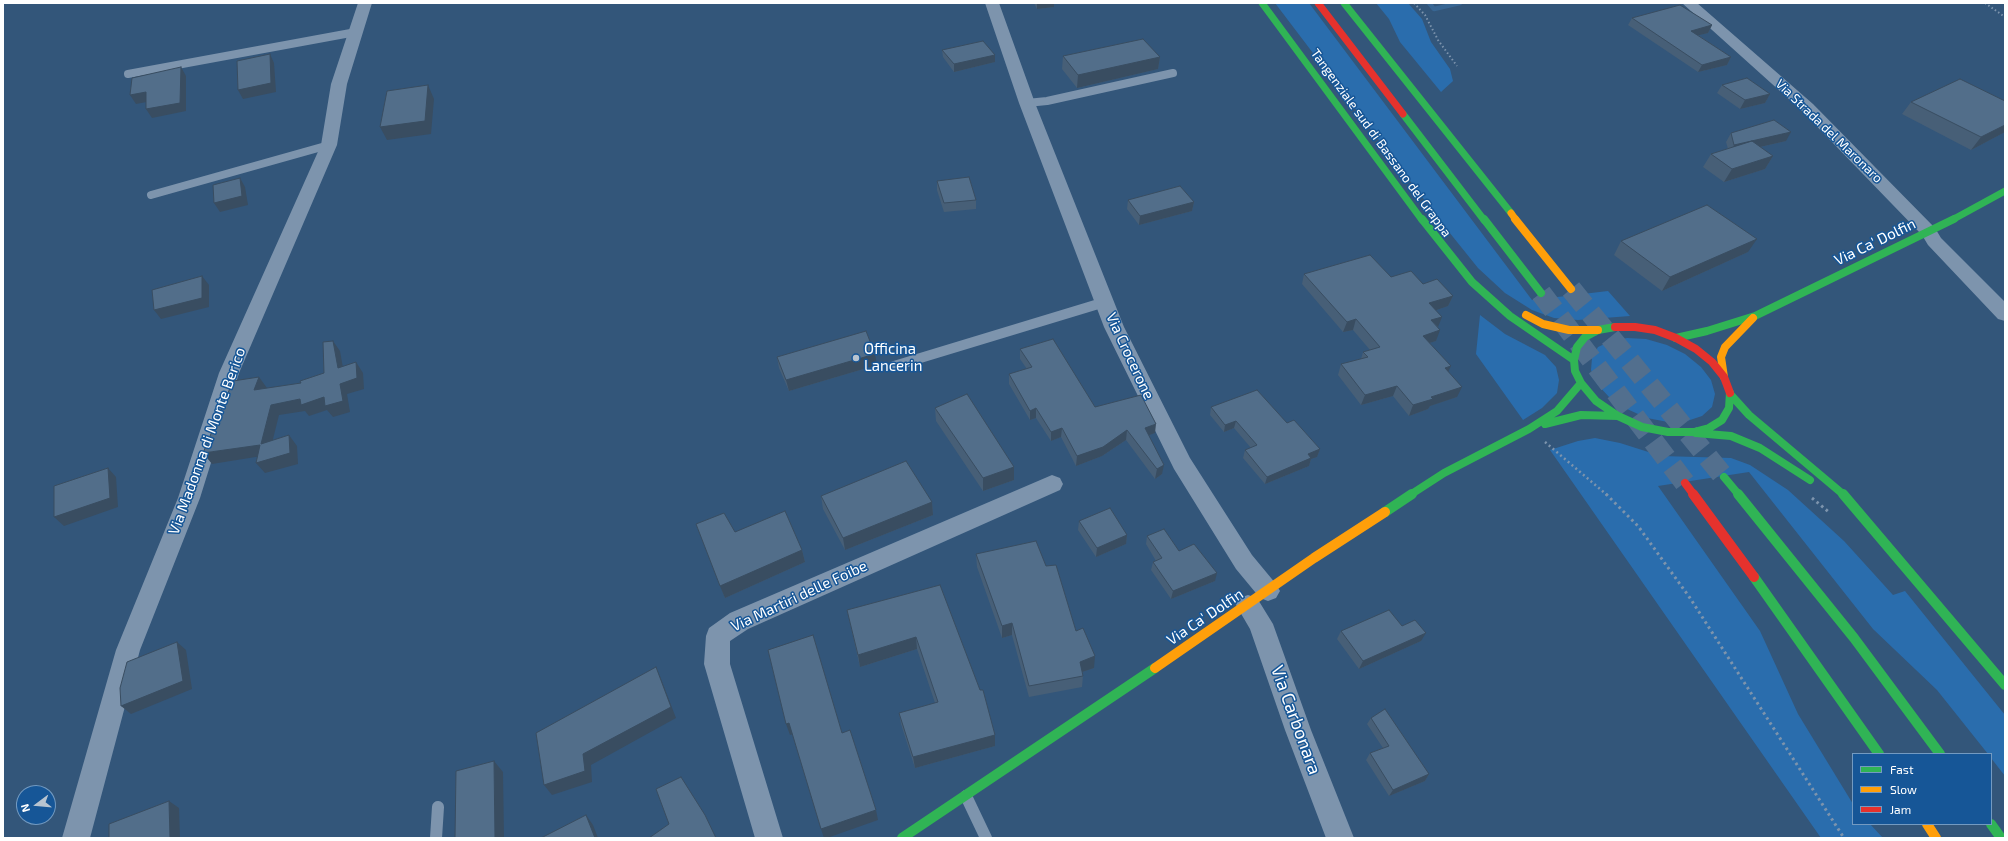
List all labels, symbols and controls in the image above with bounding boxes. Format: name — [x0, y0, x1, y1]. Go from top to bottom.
street label: Tangenziale sud di Bassano del Grappa — [1307, 46, 1455, 240]
street label: Via Strada del Maronaro — [1772, 76, 1886, 186]
street label: Via Ca' Dolfin — [1831, 215, 1919, 269]
street label: Via Crocerone — [1102, 310, 1158, 402]
place label: Officina Lancerin — [864, 340, 922, 375]
street label: Via Madonna di Monte Berico — [165, 345, 249, 537]
marker: Officina Lancerin — [851, 353, 861, 363]
street label: Via Martiri delle Foibe — [728, 557, 870, 635]
street label: Via Ca' Dolfin — [1163, 585, 1247, 649]
street label: Via Carbonara — [1266, 662, 1326, 778]
legend — [1852, 753, 1992, 825]
text: Fast — [1890, 762, 1913, 776]
text: Slow — [1890, 782, 1917, 796]
north arrow — [16, 785, 56, 825]
text: Jam — [1890, 802, 1911, 816]
text: N — [18, 803, 32, 814]

